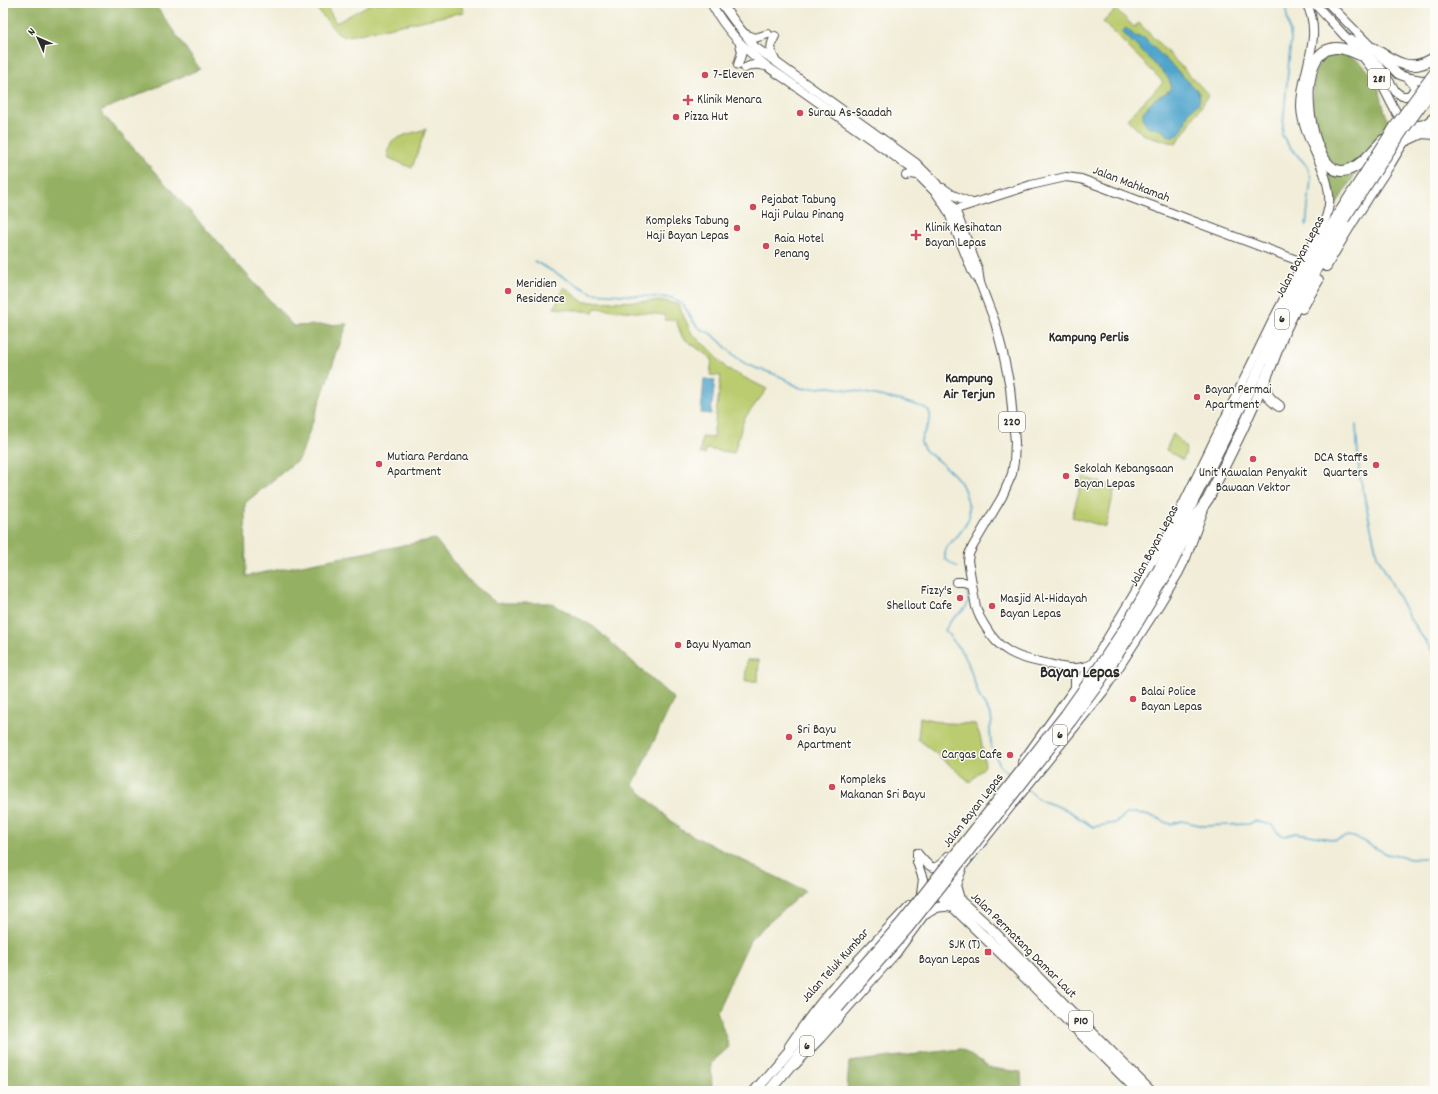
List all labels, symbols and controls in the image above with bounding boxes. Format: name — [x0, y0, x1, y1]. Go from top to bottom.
north arrow — [18, 18, 58, 58]
text: N — [25, 24, 40, 40]
place label: 7-Eleven — [713, 66, 754, 85]
road number: 281 — [1368, 69, 1390, 89]
marker: 7-Eleven — [700, 70, 710, 80]
place label: Klinik Menara — [697, 91, 762, 110]
marker: Klinik Menara — [682, 94, 694, 106]
place label: Surau As-Saadah — [808, 104, 892, 123]
place label: Pizza Hut — [684, 108, 728, 127]
marker: Surau As-Saadah — [795, 108, 805, 118]
marker: Pizza Hut — [671, 112, 681, 122]
street label: Jalan Mahkamah — [1090, 162, 1172, 208]
place label: Pejabat Tabung Haji Pulau Pinang — [761, 191, 844, 225]
marker: Pejabat Tabung Haji Pulau Pinang — [748, 202, 758, 212]
place label: Kompleks Tabung Haji Bayan Lepas — [645, 212, 729, 246]
street label: Jalan Bayan Lepas — [1271, 213, 1331, 301]
place label: Klinik Kesihatan Bayan Lepas — [925, 219, 1002, 253]
marker: Kompleks Tabung Haji Bayan Lepas — [732, 223, 742, 233]
marker: Klinik Kesihatan Bayan Lepas — [910, 229, 922, 241]
place label: Raia Hotel Penang — [774, 230, 824, 264]
marker: Raia Hotel Penang — [761, 241, 771, 251]
place label: Meridien Residence — [516, 275, 565, 309]
marker: Meridien Residence — [503, 286, 513, 296]
road number: 6 — [1275, 309, 1289, 329]
district label: Kampung Perlis — [1049, 328, 1129, 348]
district label: Kampung Air Terjun — [943, 369, 995, 405]
place label: Bayan Permai Apartment — [1205, 381, 1272, 415]
marker: Bayan Permai Apartment — [1192, 392, 1202, 402]
road number: 220 — [999, 412, 1025, 432]
place label: Mutiara Perdana Apartment — [387, 448, 469, 482]
place label: DCA Staffs Quarters — [1314, 449, 1368, 483]
marker: Unit Kawalan Penyakit Bawaan Vektor — [1248, 454, 1258, 464]
marker: Mutiara Perdana Apartment — [374, 459, 384, 469]
place label: Sekolah Kebangsaan Bayan Lepas — [1074, 460, 1174, 494]
marker: DCA Staffs Quarters — [1371, 460, 1381, 470]
place label: Unit Kawalan Penyakit Bawaan Vektor — [1199, 464, 1308, 498]
marker: Sekolah Kebangsaan Bayan Lepas — [1061, 471, 1071, 481]
street label: Jalan Bayan Lepas — [1125, 502, 1185, 590]
place label: Fizzy's Shellout Cafe — [886, 582, 952, 616]
place label: Masjid Al-Hidayah Bayan Lepas — [1000, 590, 1087, 624]
marker: Fizzy's Shellout Cafe — [955, 593, 965, 603]
marker: Masjid Al-Hidayah Bayan Lepas — [987, 601, 997, 611]
place label: Bayu Nyaman — [686, 636, 751, 655]
marker: Bayu Nyaman — [673, 640, 683, 650]
district label: Bayan Lepas — [1040, 662, 1120, 686]
place label: Balai Police Bayan Lepas — [1141, 683, 1202, 717]
marker: Balai Police Bayan Lepas — [1128, 694, 1138, 704]
place label: Sri Bayu Apartment — [797, 721, 851, 755]
road number: 6 — [1053, 725, 1067, 745]
marker: Sri Bayu Apartment — [784, 732, 794, 742]
place label: Cargas Cafe — [942, 746, 1002, 765]
marker: Cargas Cafe — [1005, 750, 1015, 760]
street label: Jalan Bayan Lepas — [939, 770, 1009, 852]
place label: Kompleks Makanan Sri Bayu — [840, 771, 925, 805]
marker: Kompleks Makanan Sri Bayu — [827, 782, 837, 792]
street label: Jalan Permatang Damar Laut — [966, 889, 1081, 1004]
street label: Jalan Teluk Kumbar — [797, 925, 875, 1007]
place label: SJK (T) Bayan Lepas — [919, 936, 980, 970]
marker: SJK (T) Bayan Lepas — [983, 947, 993, 957]
road number: P10 — [1069, 1011, 1093, 1031]
road number: 6 — [800, 1036, 814, 1056]

